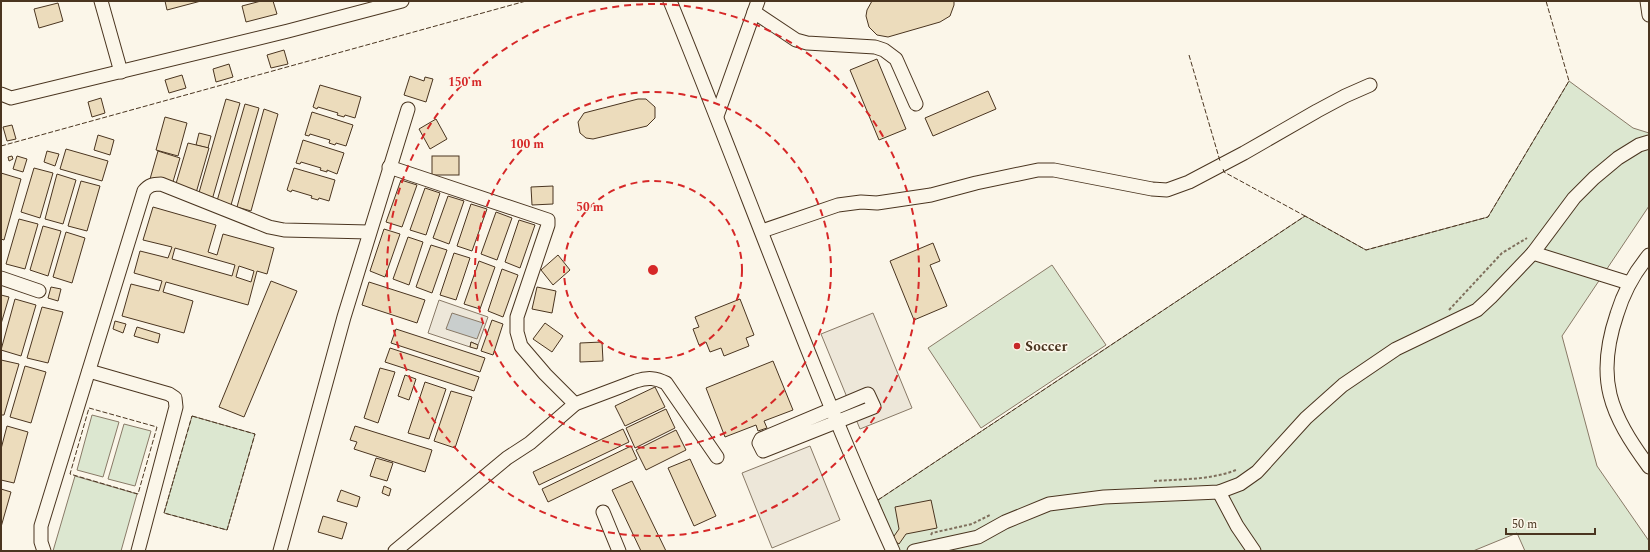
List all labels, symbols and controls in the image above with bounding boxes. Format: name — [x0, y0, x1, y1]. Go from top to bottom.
text: 150 m — [448, 73, 482, 92]
text: 100 m — [510, 135, 544, 154]
text: 50 m — [576, 198, 604, 217]
centre of rings — [646, 263, 660, 277]
place label: Soccer — [1025, 336, 1067, 357]
marker: Soccer — [1012, 341, 1022, 351]
scale bar — [1506, 510, 1595, 536]
text: 50 m — [1512, 515, 1537, 534]

